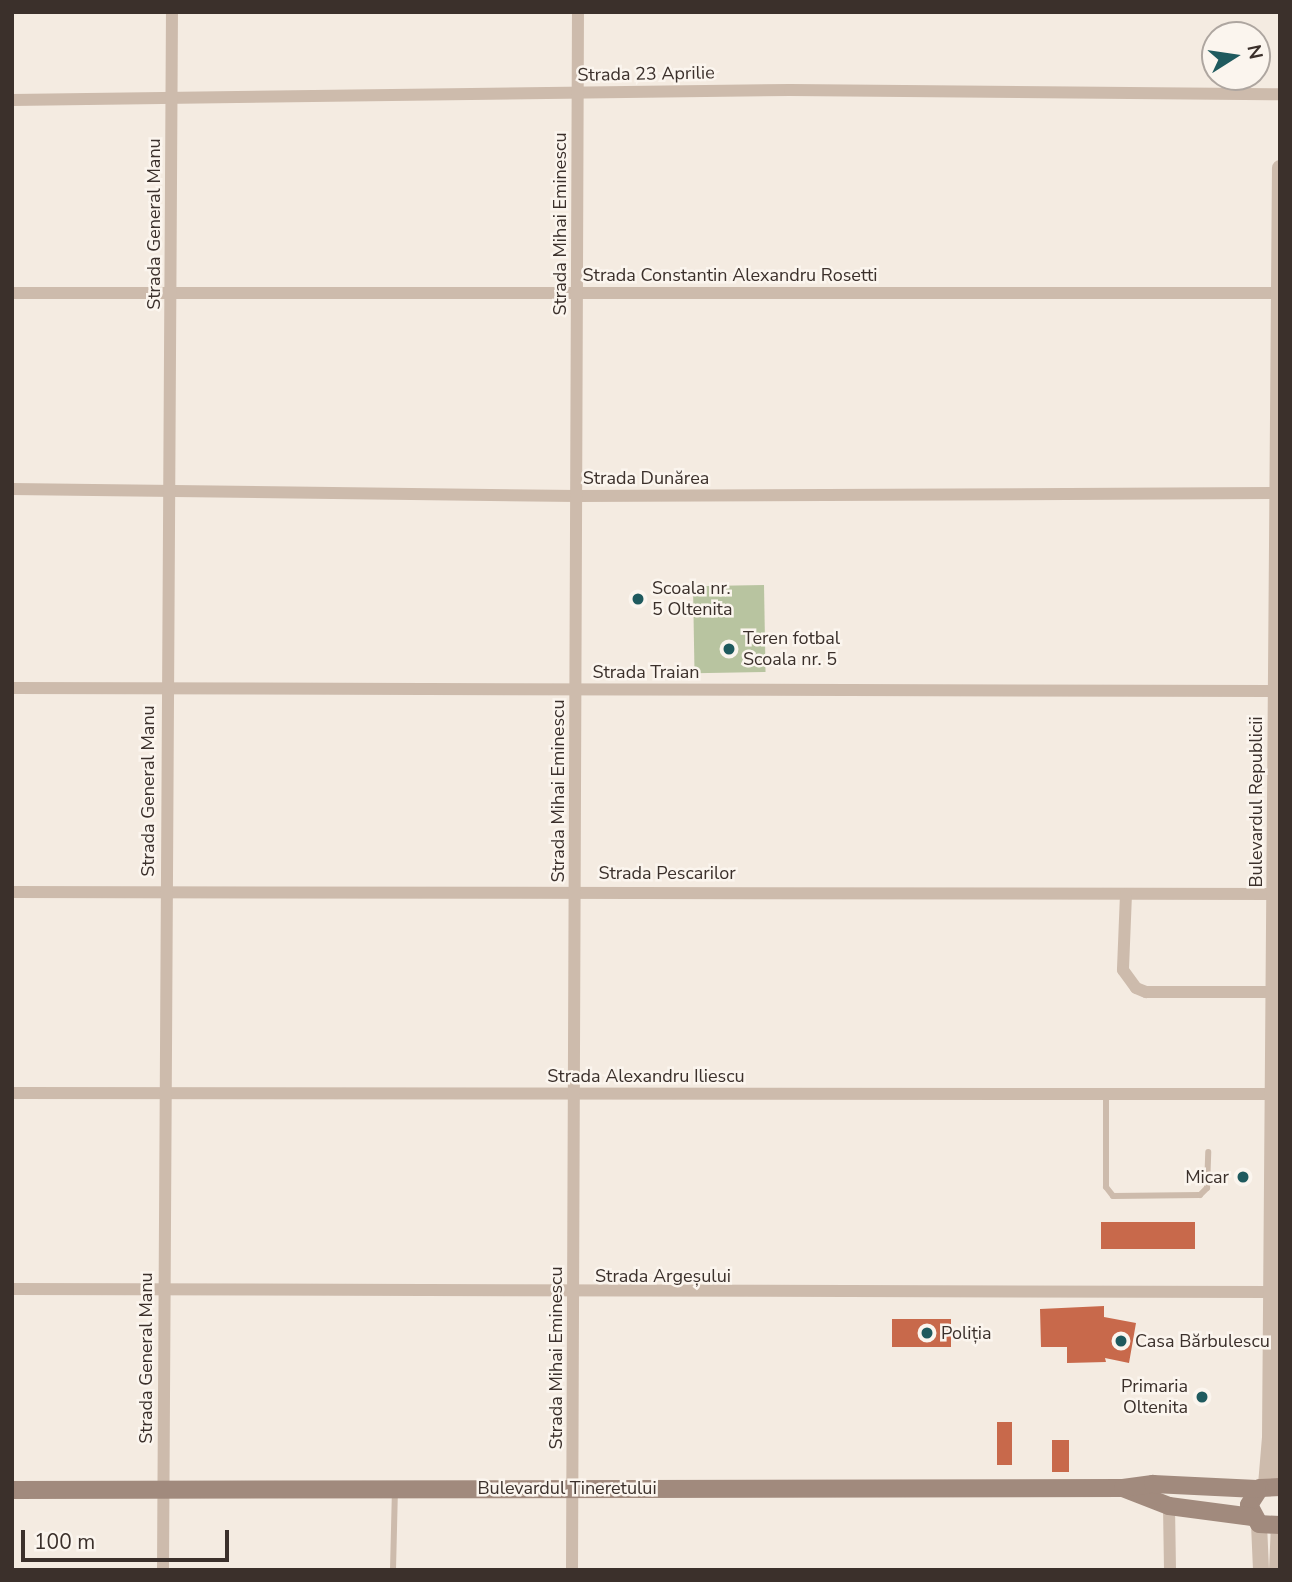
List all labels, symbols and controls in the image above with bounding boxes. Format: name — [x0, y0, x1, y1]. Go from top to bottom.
north arrow — [1201, 21, 1271, 91]
text: N — [1240, 42, 1269, 62]
street label: Strada 23 Aprilie — [577, 62, 715, 86]
street label: Strada Mihai Eminescu — [549, 133, 571, 315]
street label: Strada General Manu — [143, 138, 165, 310]
street label: Strada Constantin Alexandru Rosetti — [583, 264, 877, 286]
street label: Strada Dunărea — [583, 467, 709, 489]
place label: Scoala nr. 5 Oltenita — [652, 578, 732, 620]
marker: Scoala nr. 5 Oltenita — [630, 591, 646, 607]
place label: Teren fotbal Scoala nr. 5 — [743, 628, 840, 670]
marker: Teren fotbal Scoala nr. 5 — [721, 641, 737, 657]
street label: Strada Traian — [592, 661, 700, 683]
street label: Strada Mihai Eminescu — [547, 700, 569, 882]
street label: Strada General Manu — [137, 705, 159, 877]
street label: Bulevardul Republicii — [1245, 716, 1267, 888]
street label: Strada Pescarilor — [598, 862, 736, 884]
street label: Strada Alexandru Iliescu — [547, 1065, 745, 1087]
place label: Micar — [1185, 1166, 1229, 1188]
marker: Micar — [1235, 1169, 1251, 1185]
street label: Strada Argeșului — [595, 1265, 731, 1287]
street label: Strada Mihai Eminescu — [545, 1267, 567, 1449]
street label: Strada General Manu — [135, 1272, 157, 1444]
place label: Poliția — [941, 1322, 992, 1344]
marker: Poliția — [919, 1325, 935, 1341]
place label: Casa Bărbulescu — [1135, 1330, 1270, 1352]
marker: Casa Bărbulescu — [1113, 1333, 1129, 1349]
place label: Primaria Oltenita — [1121, 1376, 1188, 1418]
marker: Primaria Oltenita — [1194, 1389, 1210, 1405]
street label: Bulevardul Tineretului — [477, 1477, 657, 1499]
scale bar — [24, 1516, 233, 1560]
text: 100 m — [34, 1528, 95, 1556]

